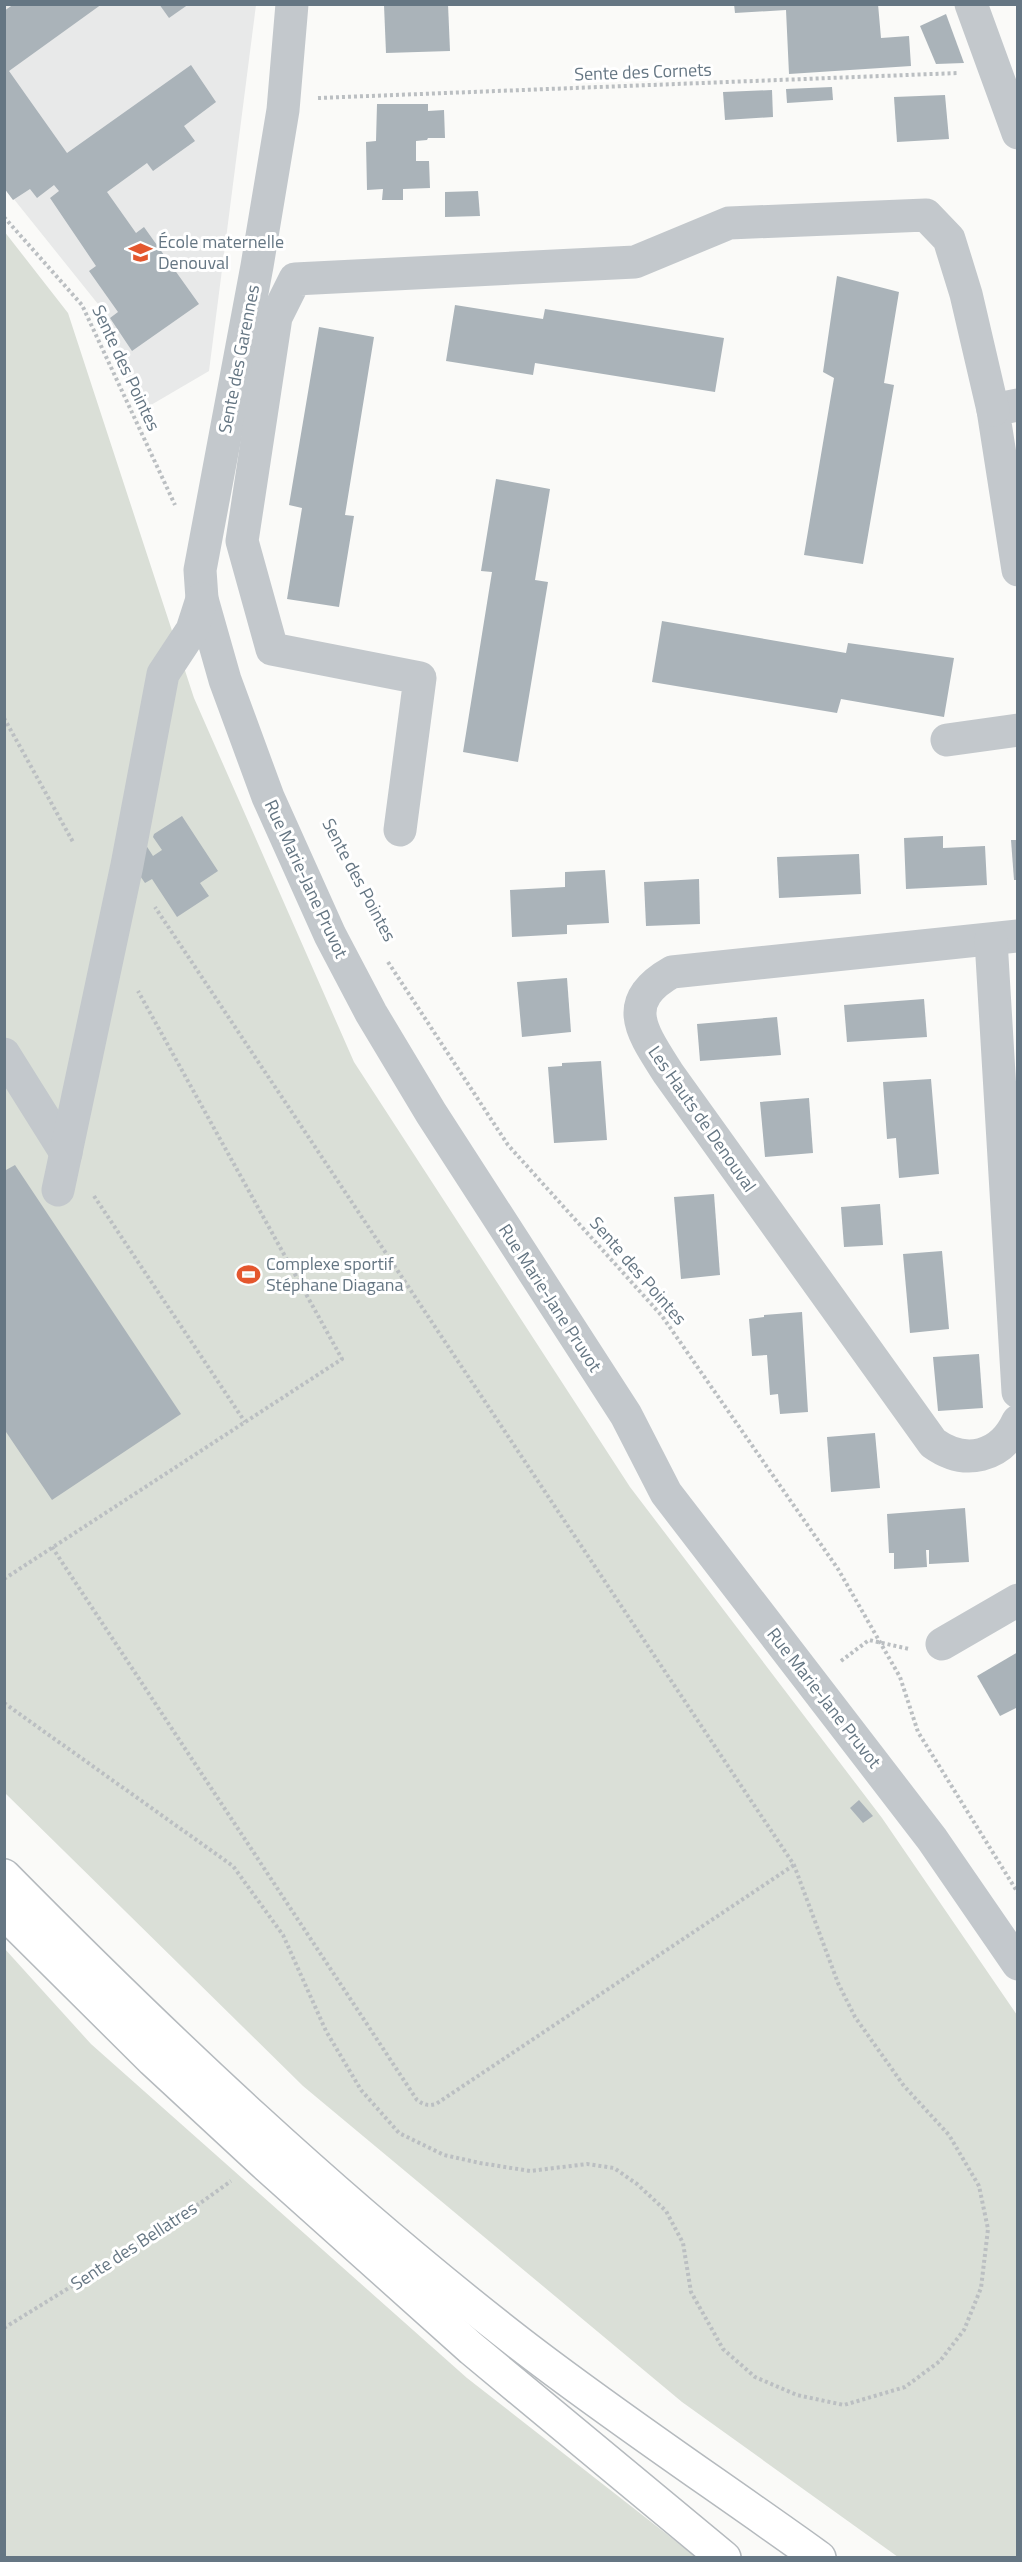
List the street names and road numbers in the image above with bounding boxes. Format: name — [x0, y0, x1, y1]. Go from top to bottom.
street label: Sente des Cornets — [574, 56, 712, 87]
street label: Sente des Garennes — [211, 282, 266, 436]
street label: Sente des Pointes — [85, 300, 167, 435]
street label: Rue Marie-Jane Pruvot — [258, 795, 355, 963]
street label: Sente des Pointes — [316, 813, 403, 946]
street label: Les Hauts de Denouval — [642, 1040, 763, 1197]
street label: Sente des Pointes — [584, 1210, 693, 1331]
street label: Rue Marie-Jane Pruvot — [492, 1218, 609, 1378]
street label: Rue Marie-Jane Pruvot — [761, 1622, 888, 1774]
street label: Sente des Bellatres — [65, 2194, 202, 2297]

